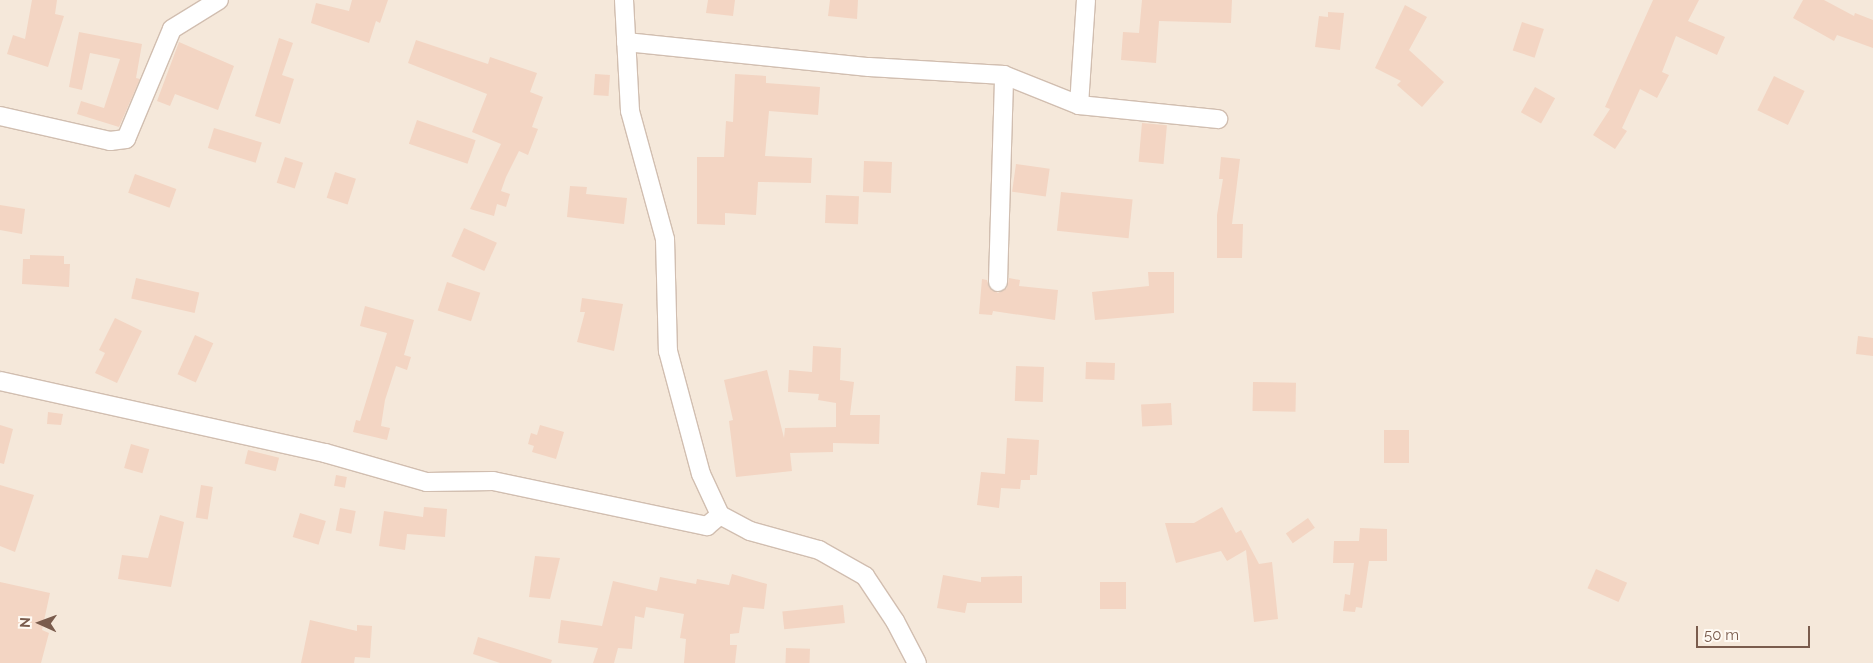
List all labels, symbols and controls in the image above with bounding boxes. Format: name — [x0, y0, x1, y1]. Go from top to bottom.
north arrow — [15, 598, 65, 648]
scale bar — [1698, 616, 1812, 648]
text: N — [17, 617, 33, 628]
text: 50 m — [1704, 626, 1739, 644]

